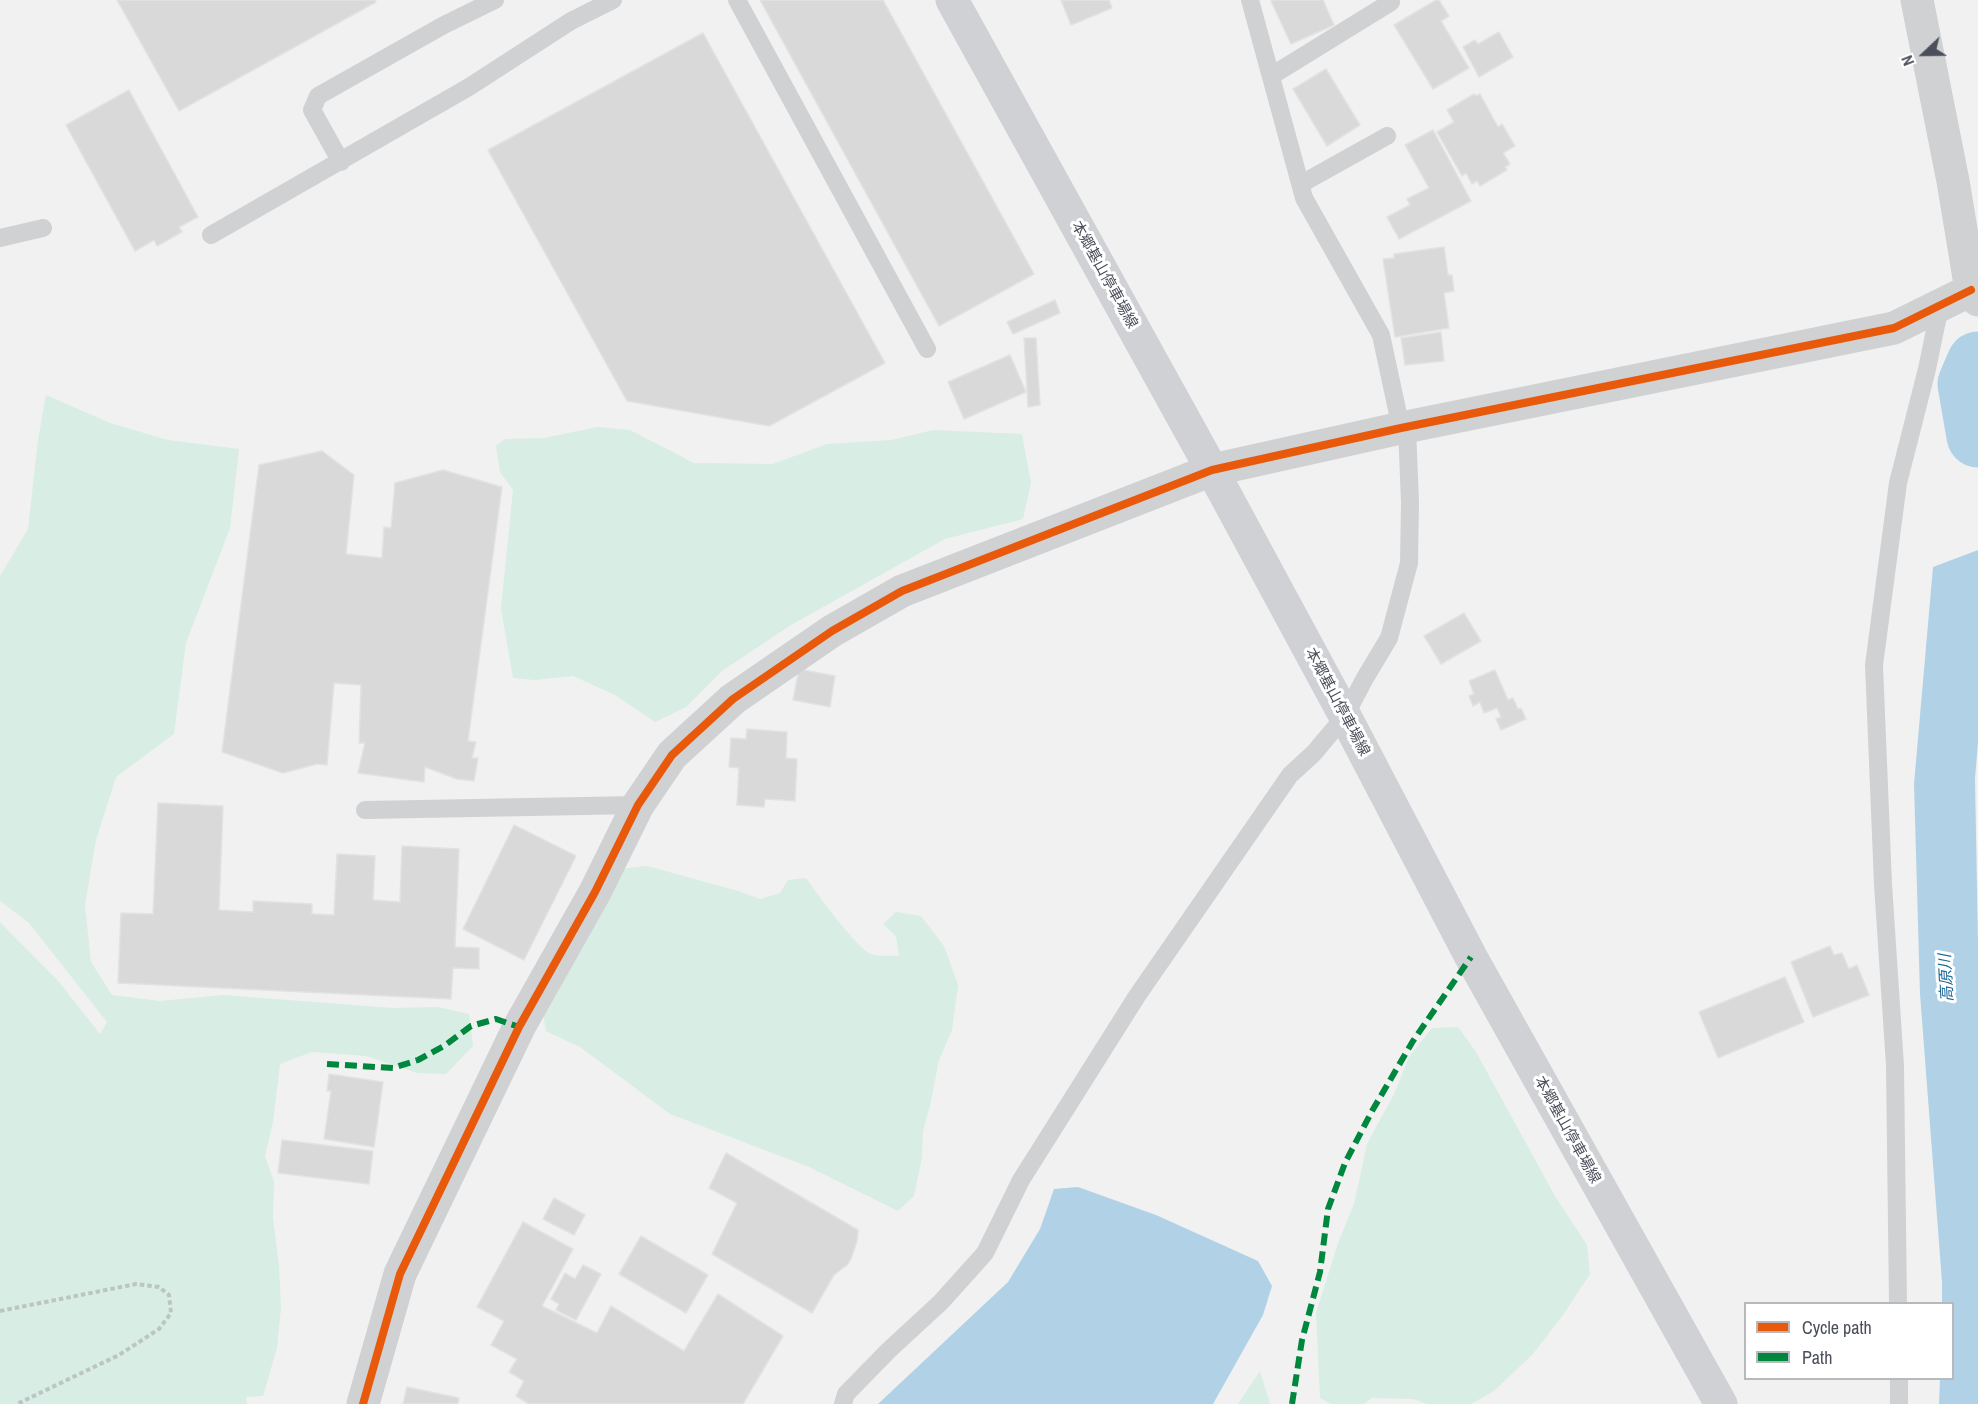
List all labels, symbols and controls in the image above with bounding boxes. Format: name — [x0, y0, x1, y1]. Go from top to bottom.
north arrow — [1894, 24, 1954, 84]
text: N — [1895, 52, 1919, 69]
street label: 本郷基山停車場線 — [1067, 218, 1141, 332]
street label: 本郷基山停車場線 — [1301, 645, 1373, 759]
water label: 高原川 — [1936, 954, 1958, 1002]
street label: 本郷基山停車場線 — [1530, 1073, 1604, 1187]
legend — [1744, 1302, 1954, 1380]
text: Cycle path — [1802, 1315, 1872, 1340]
text: Path — [1802, 1345, 1832, 1370]

